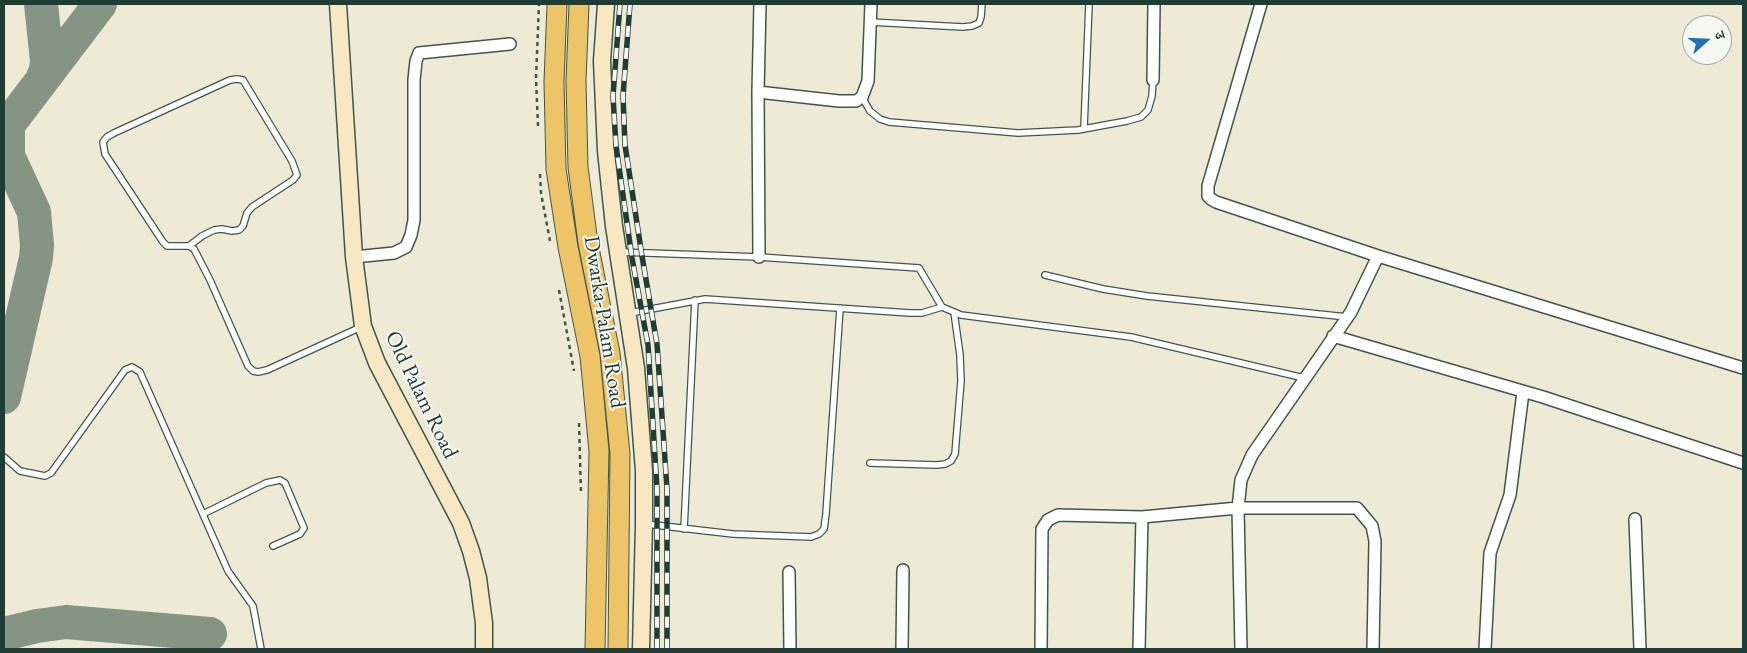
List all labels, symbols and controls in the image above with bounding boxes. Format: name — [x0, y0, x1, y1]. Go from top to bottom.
north arrow — [1682, 15, 1732, 65]
text: उ — [1710, 29, 1730, 42]
street label: Dwarka-Palam Road — [577, 234, 631, 410]
street label: Old Palam Road — [379, 327, 463, 463]

